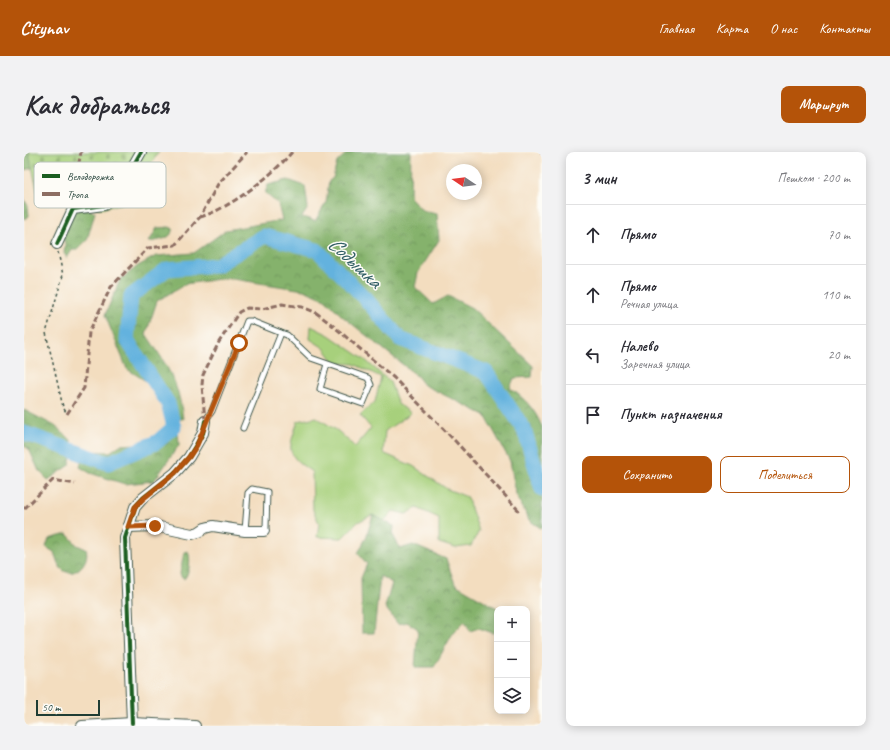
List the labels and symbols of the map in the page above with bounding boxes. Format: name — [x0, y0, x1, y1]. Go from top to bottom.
legend — [34, 162, 166, 208]
north arrow — [446, 164, 482, 200]
text: Велодорожка — [67, 169, 114, 183]
text: Тропа — [67, 187, 88, 201]
water label: Содышка — [323, 231, 389, 295]
route start — [230, 334, 248, 352]
route end — [146, 517, 164, 535]
scale bar — [36, 698, 100, 717]

